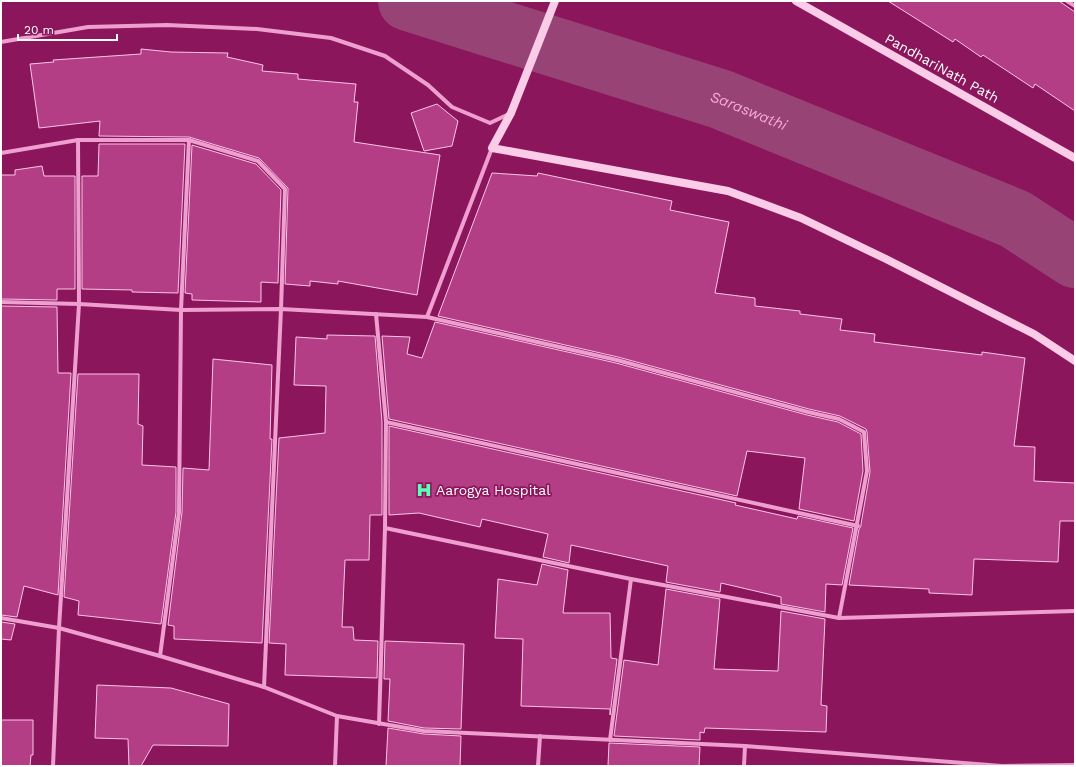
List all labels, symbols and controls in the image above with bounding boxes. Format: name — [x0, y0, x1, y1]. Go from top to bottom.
scale bar — [18, 16, 117, 42]
text: 20 m — [24, 23, 54, 37]
street label: PandhariNath Path — [882, 30, 1002, 106]
water label: Saraswathi — [708, 88, 791, 135]
hospital icon: Aarogya Hospital — [415, 481, 433, 499]
place label: Aarogya Hospital — [436, 482, 551, 498]

